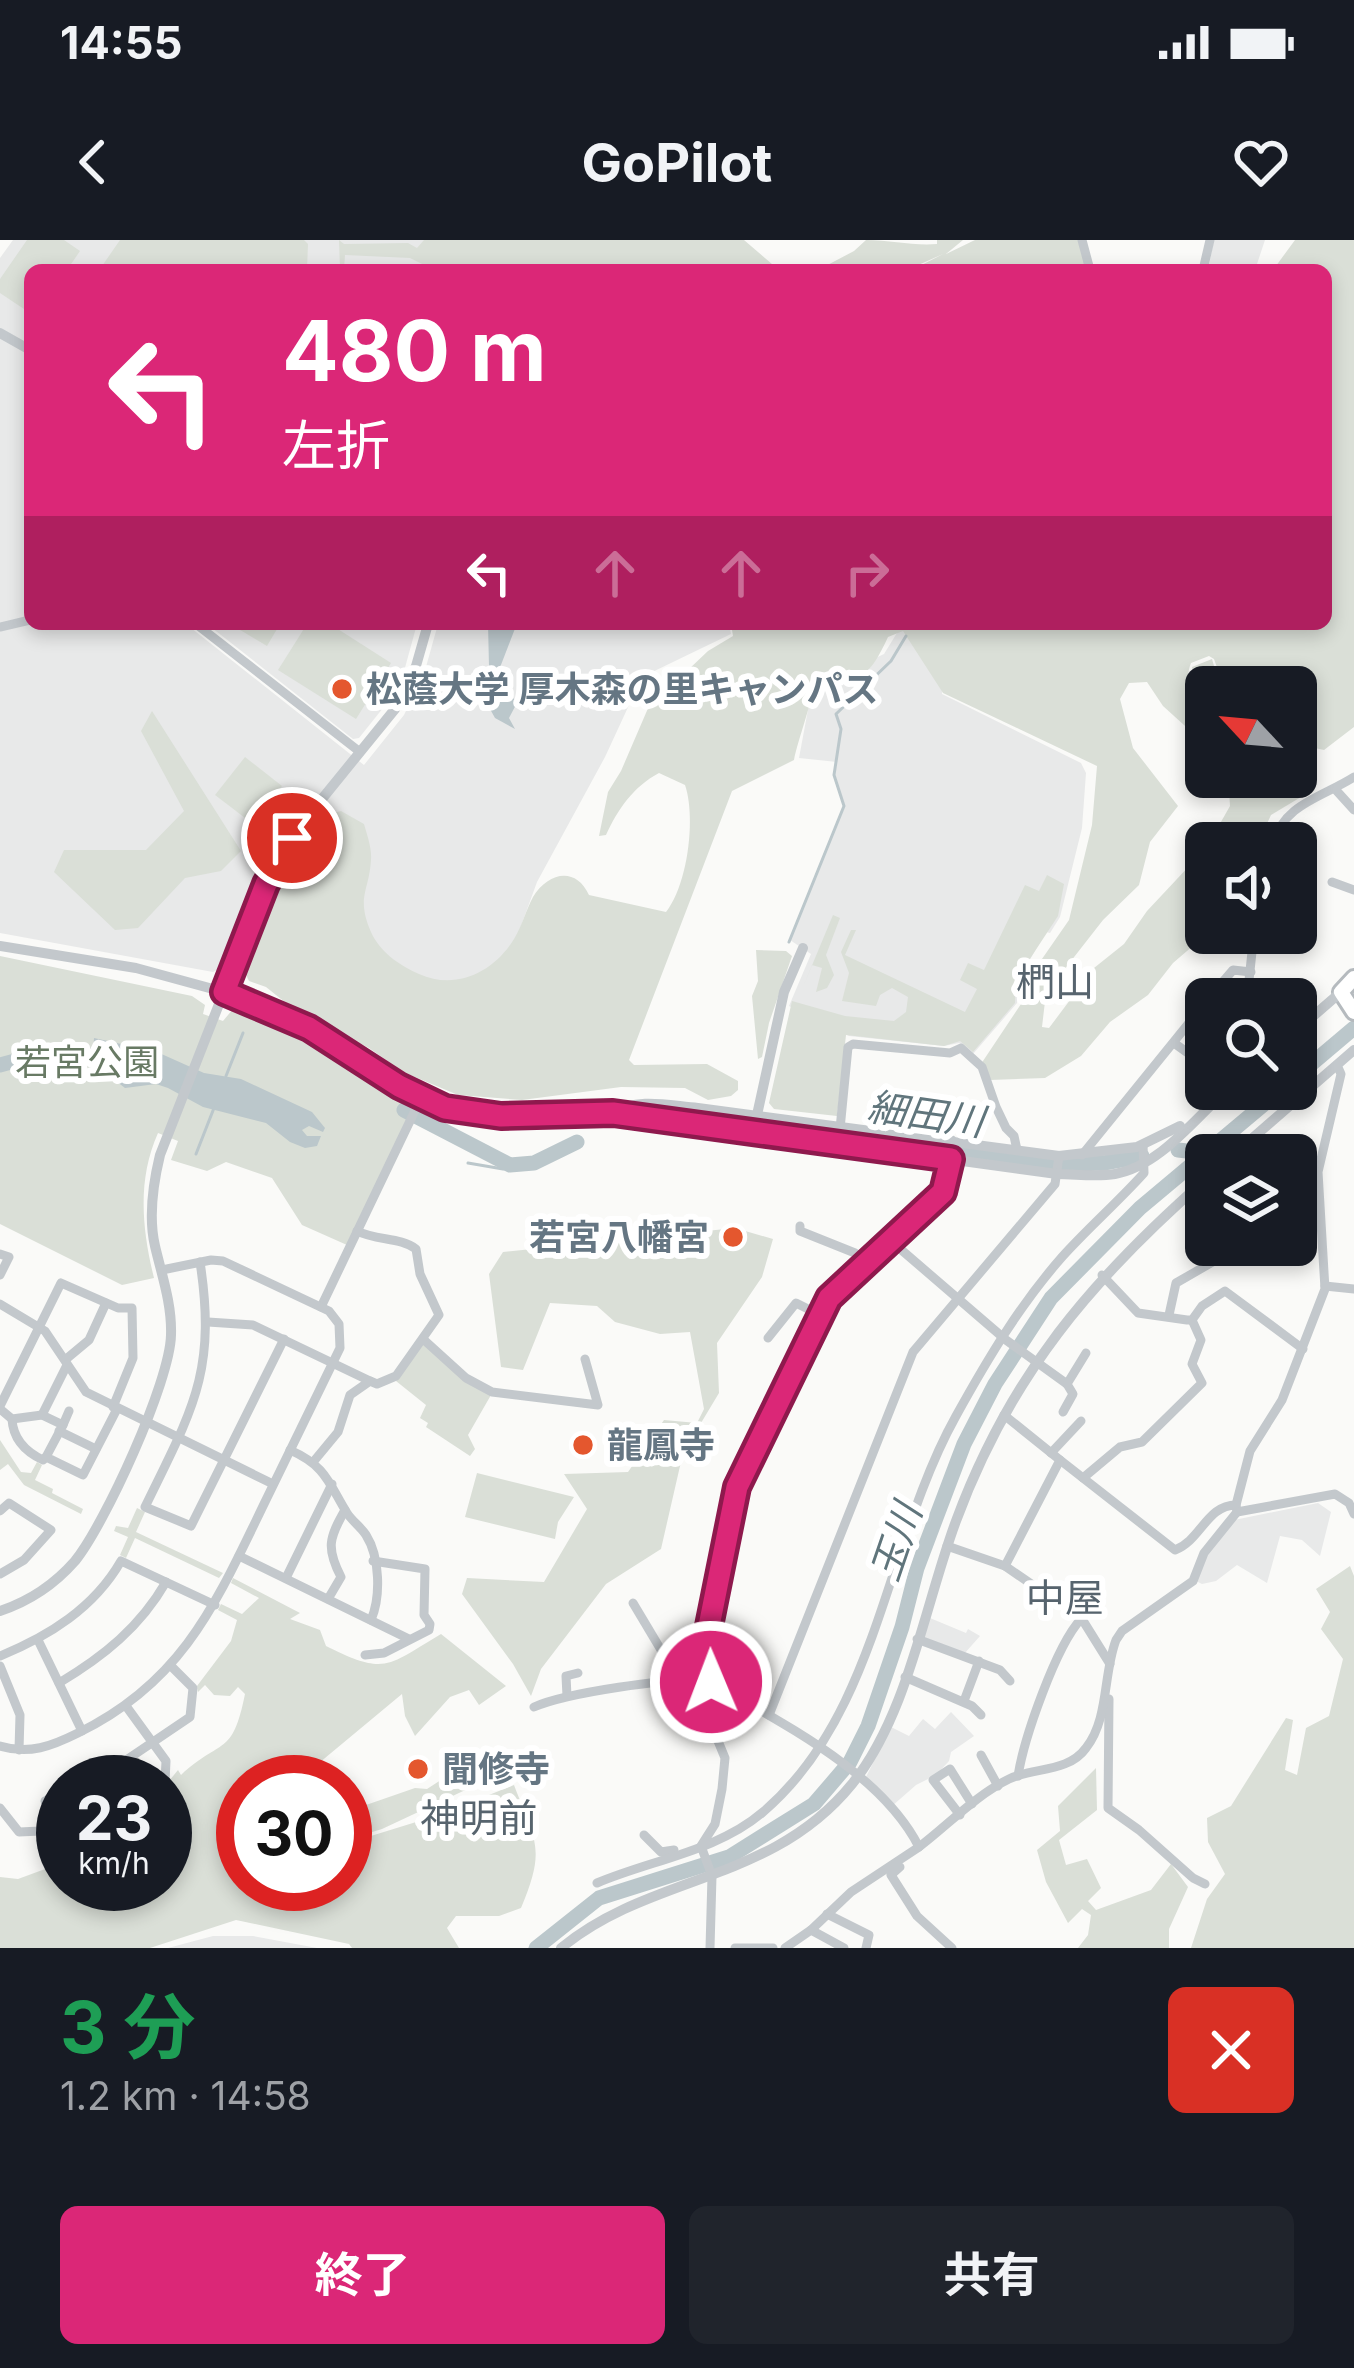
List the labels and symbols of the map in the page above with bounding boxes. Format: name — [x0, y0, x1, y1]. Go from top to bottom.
north arrow — [1185, 666, 1317, 798]
place label: 松蔭大学 厚木森の里キャンパス — [366, 667, 879, 711]
marker: 松蔭大学 厚木森の里キャンパス — [329, 676, 355, 702]
pin — [241, 787, 343, 889]
district label: 椚山 — [1016, 958, 1094, 1005]
park label: 若宮公園 — [15, 1040, 159, 1084]
water label: 細田川 — [865, 1082, 991, 1145]
place label: 若宮八幡宮 — [529, 1215, 709, 1259]
marker: 若宮八幡宮 — [720, 1224, 746, 1250]
place label: 龍鳳寺 — [607, 1423, 715, 1467]
marker: 龍鳳寺 — [570, 1432, 596, 1458]
water label: 玉川 — [861, 1494, 932, 1586]
district label: 中屋 — [1026, 1574, 1104, 1621]
position arrow — [648, 1619, 774, 1745]
place label: 聞修寺 — [442, 1747, 550, 1791]
speed limit sign: 30 — [216, 1755, 372, 1911]
marker: 聞修寺 — [405, 1756, 431, 1782]
district label: 神明前 — [420, 1794, 538, 1841]

